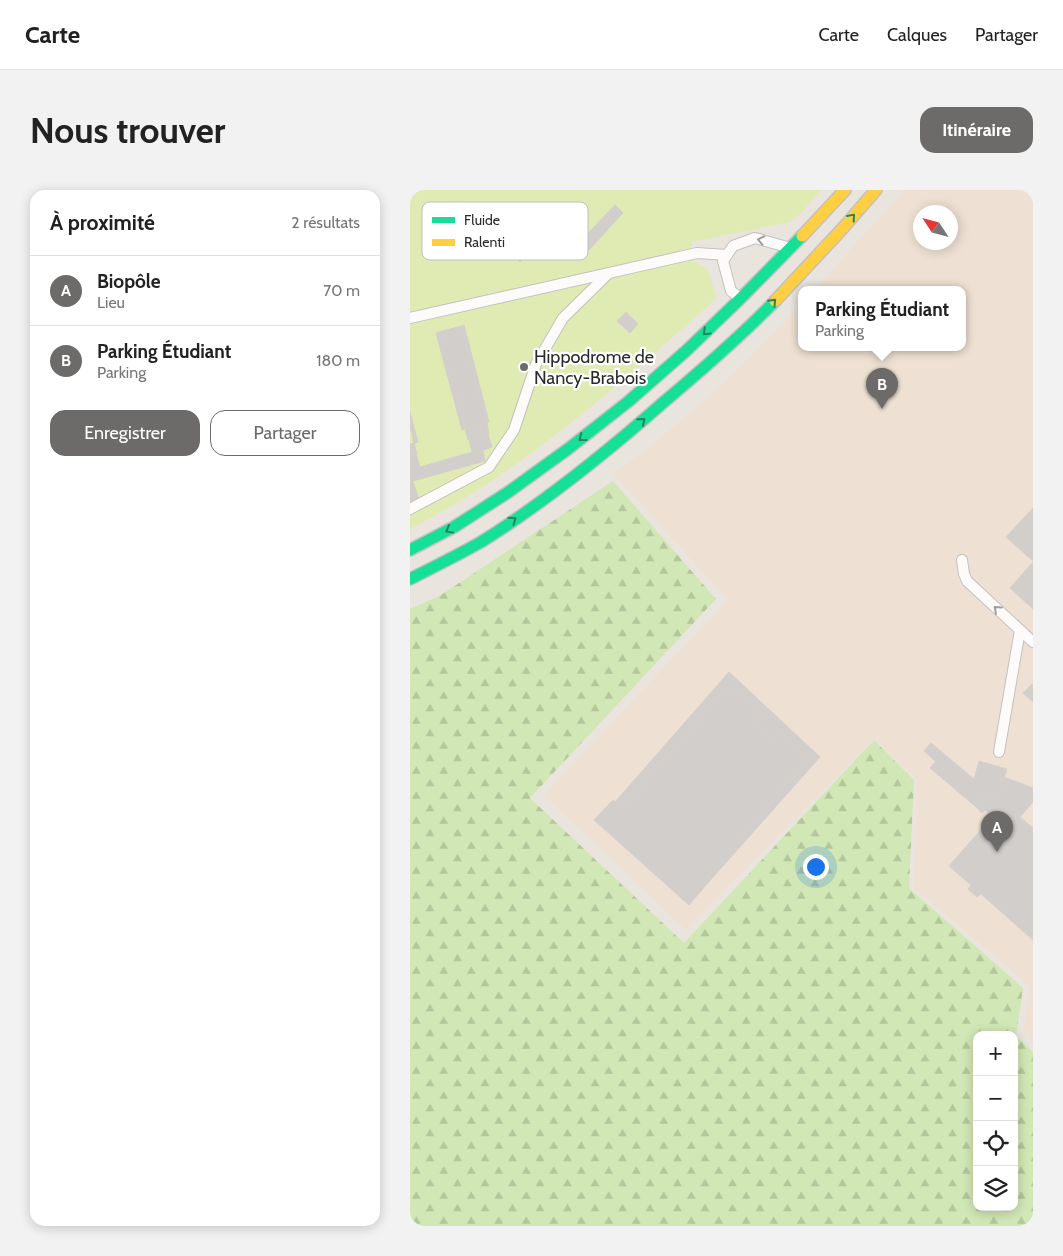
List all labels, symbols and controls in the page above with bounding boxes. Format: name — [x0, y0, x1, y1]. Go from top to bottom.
text: Carte — [25, 20, 80, 49]
text: Carte — [818, 24, 859, 46]
text: Calques — [887, 24, 947, 46]
text: Partager — [975, 24, 1038, 46]
button: Itinéraire — [920, 107, 1033, 153]
text: Nous trouver — [30, 109, 225, 152]
legend — [422, 202, 588, 260]
north arrow — [913, 205, 958, 250]
text: À proximité — [50, 210, 155, 235]
text: Fluide — [464, 211, 500, 229]
text: 2 résultats — [291, 213, 360, 232]
one-way arrow — [847, 214, 856, 223]
text: Ralenti — [464, 233, 505, 251]
one-way arrow — [757, 236, 766, 246]
text: Biopôle — [97, 270, 161, 293]
text: A — [61, 281, 71, 300]
text: 70 m — [323, 281, 360, 300]
popup — [798, 286, 966, 351]
text: Lieu — [97, 293, 125, 312]
text: Parking Étudiant — [815, 298, 949, 321]
one-way arrow — [767, 299, 776, 308]
text: Parking — [815, 321, 864, 340]
one-way arrow — [702, 326, 711, 335]
text: Parking Étudiant — [97, 340, 231, 363]
place label: Hippodrome de Nancy-Brabois — [534, 346, 654, 389]
text: B — [61, 351, 71, 370]
text: 180 m — [316, 351, 360, 370]
marker: Hippodrome de Nancy-Brabois — [518, 361, 530, 373]
text: Parking — [97, 363, 146, 382]
pin: B — [866, 368, 898, 409]
button: Enregistrer — [50, 410, 200, 456]
button: Partager — [210, 410, 360, 456]
one-way arrow — [636, 419, 645, 427]
one-way arrow — [579, 432, 588, 440]
one-way arrow — [507, 517, 517, 526]
one-way arrow — [445, 523, 454, 533]
one-way arrow — [993, 606, 1002, 615]
pin: A — [981, 811, 1013, 852]
your location — [803, 854, 829, 880]
map controls — [973, 1031, 1018, 1211]
button: + — [973, 1031, 1018, 1076]
button: − — [973, 1076, 1018, 1121]
button: locate — [973, 1121, 1018, 1166]
button: layers — [973, 1166, 1018, 1211]

